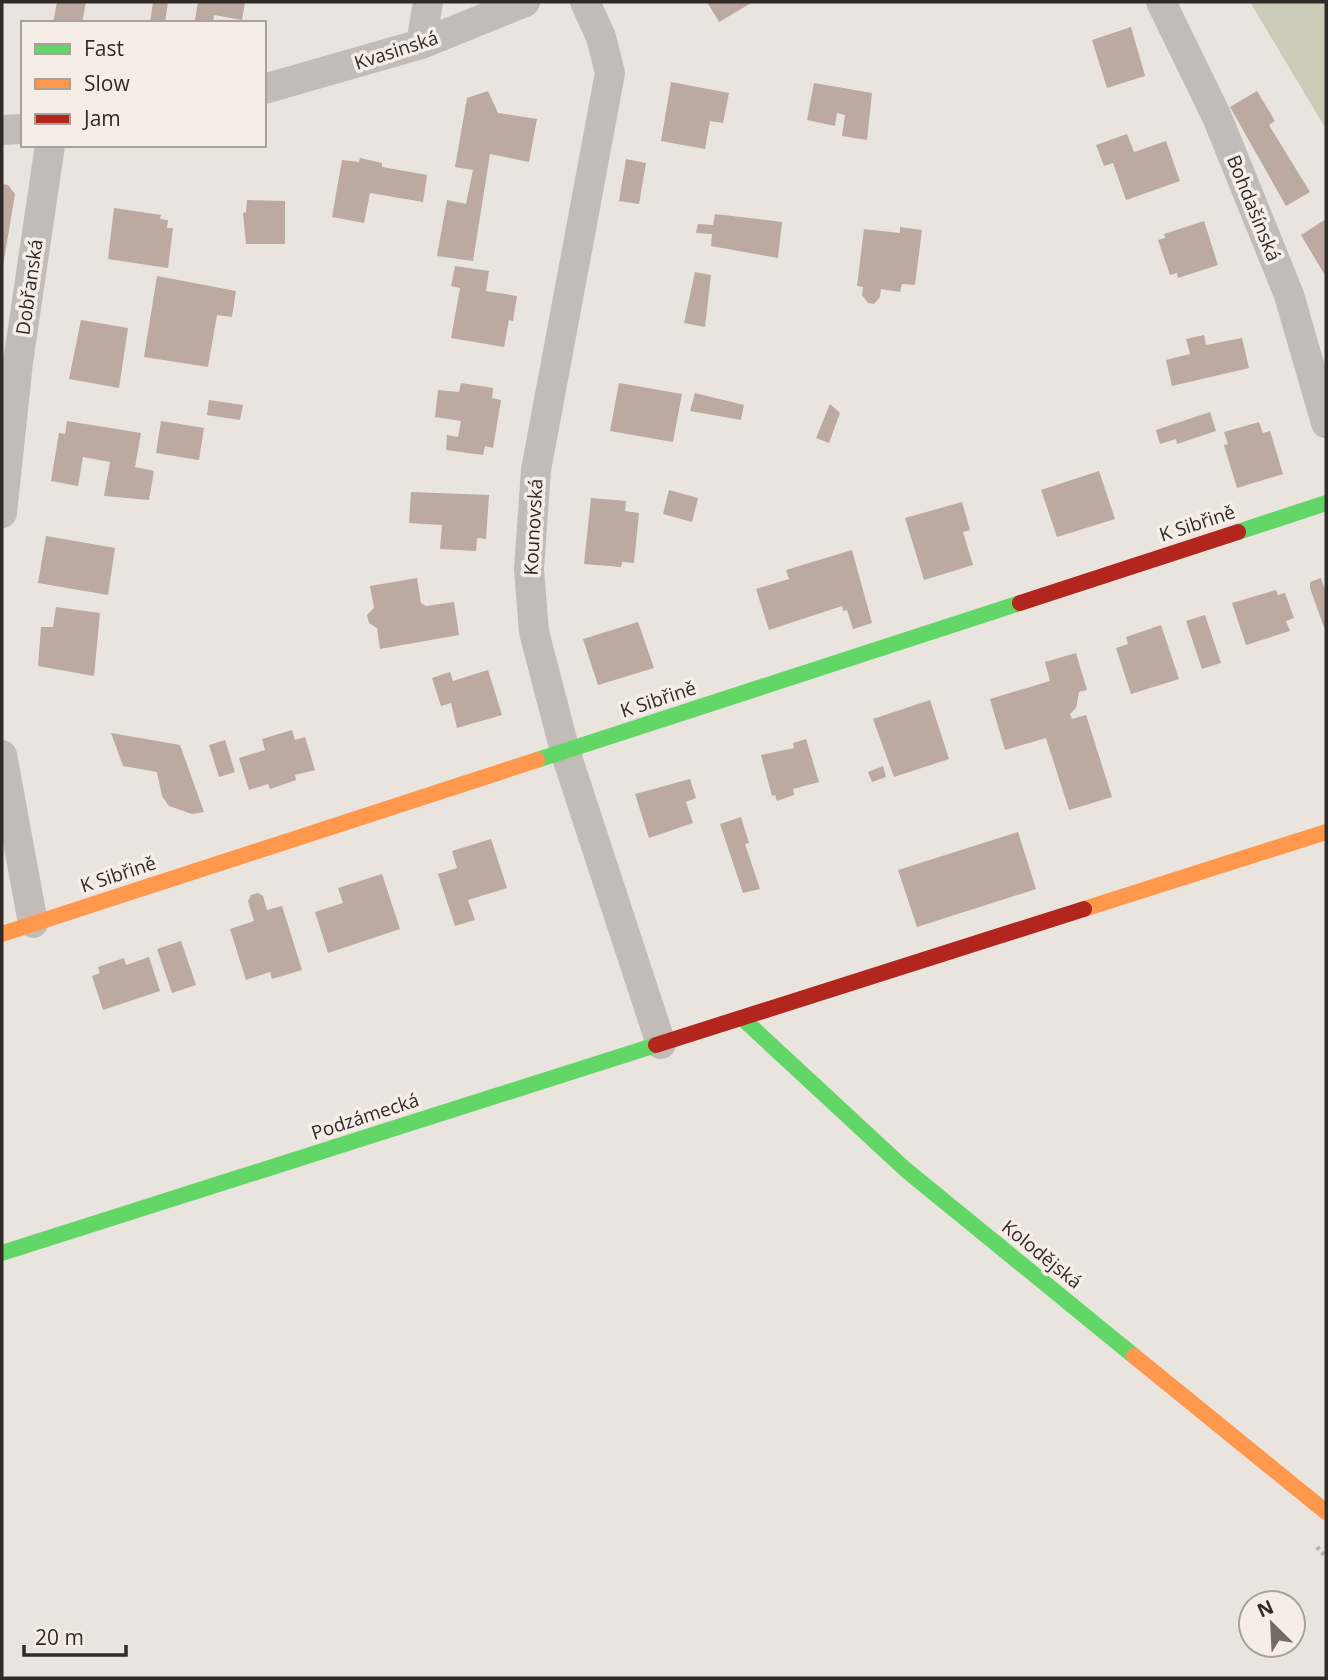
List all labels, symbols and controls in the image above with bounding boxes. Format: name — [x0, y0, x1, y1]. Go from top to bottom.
legend — [21, 21, 266, 147]
street label: Kvasinská — [351, 24, 441, 76]
text: Fast — [84, 34, 124, 62]
text: Slow — [84, 69, 130, 97]
text: Jam — [82, 104, 121, 132]
street label: Bohdašínská — [1221, 151, 1287, 265]
street label: Dobřanská — [9, 237, 49, 337]
street label: Kounovská — [517, 478, 549, 576]
street label: K Sibřině — [1156, 499, 1238, 547]
street label: K Sibřině — [617, 675, 699, 723]
street label: K Sibřině — [77, 850, 159, 898]
street label: Podzámecká — [308, 1086, 422, 1146]
street label: Kolodějská — [997, 1214, 1087, 1294]
north arrow — [1237, 1589, 1307, 1659]
text: N — [1253, 1593, 1277, 1623]
scale bar — [24, 1614, 126, 1658]
text: 20 m — [35, 1623, 84, 1651]

